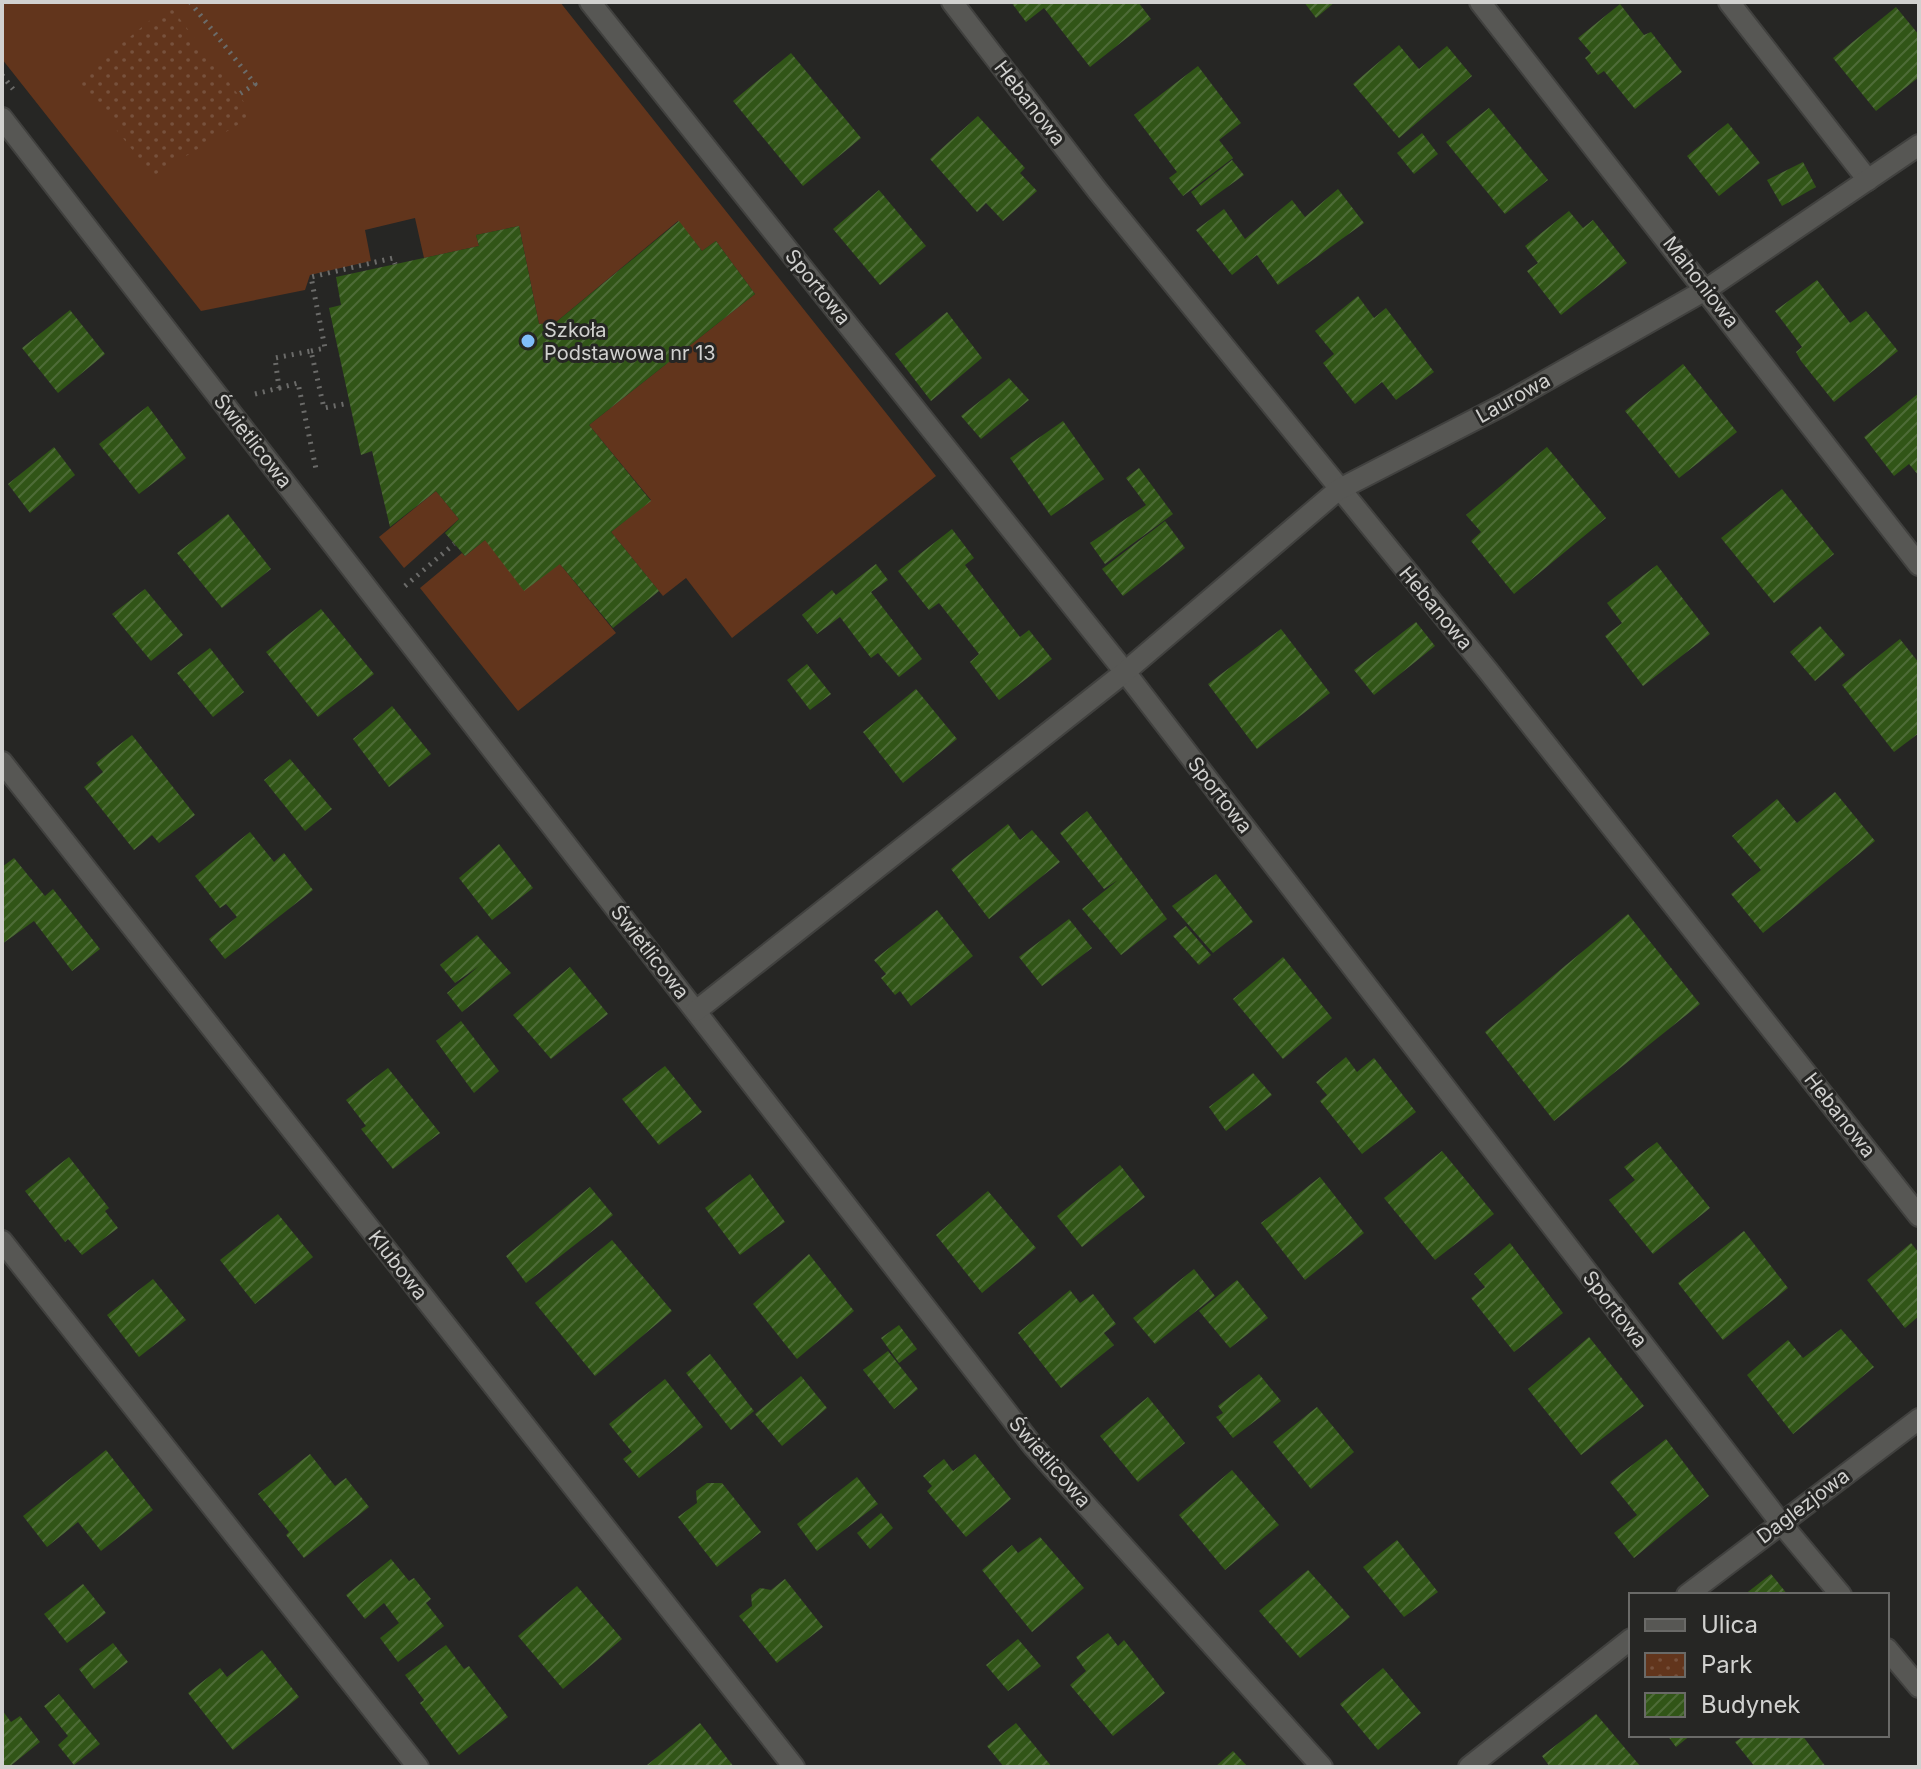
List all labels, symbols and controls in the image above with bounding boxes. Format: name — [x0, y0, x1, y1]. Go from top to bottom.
street label: Hebanowa — [989, 56, 1071, 150]
street label: Mahoniowa — [1658, 232, 1744, 332]
street label: Sportowa — [780, 244, 856, 330]
place label: Szkoła Podstawowa nr 13 — [544, 318, 716, 365]
marker: Szkoła Podstawowa nr 13 — [519, 332, 537, 350]
street label: Laurowa — [1472, 368, 1554, 428]
street label: Świetlicowa — [209, 389, 298, 493]
street label: Hebanowa — [1394, 562, 1478, 654]
street label: Sportowa — [1183, 752, 1257, 838]
street label: Świetlicowa — [606, 900, 695, 1004]
street label: Hebanowa — [1799, 1068, 1881, 1162]
street label: Klubowa — [363, 1225, 433, 1305]
street label: Sportowa — [1578, 1266, 1652, 1352]
street label: Świetlicowa — [1004, 1411, 1097, 1512]
street label: Daglezjowa — [1752, 1464, 1854, 1548]
legend — [1629, 1593, 1889, 1737]
text: Ulica — [1701, 1610, 1758, 1639]
text: Park — [1701, 1650, 1752, 1679]
text: Budynek — [1701, 1690, 1801, 1719]

